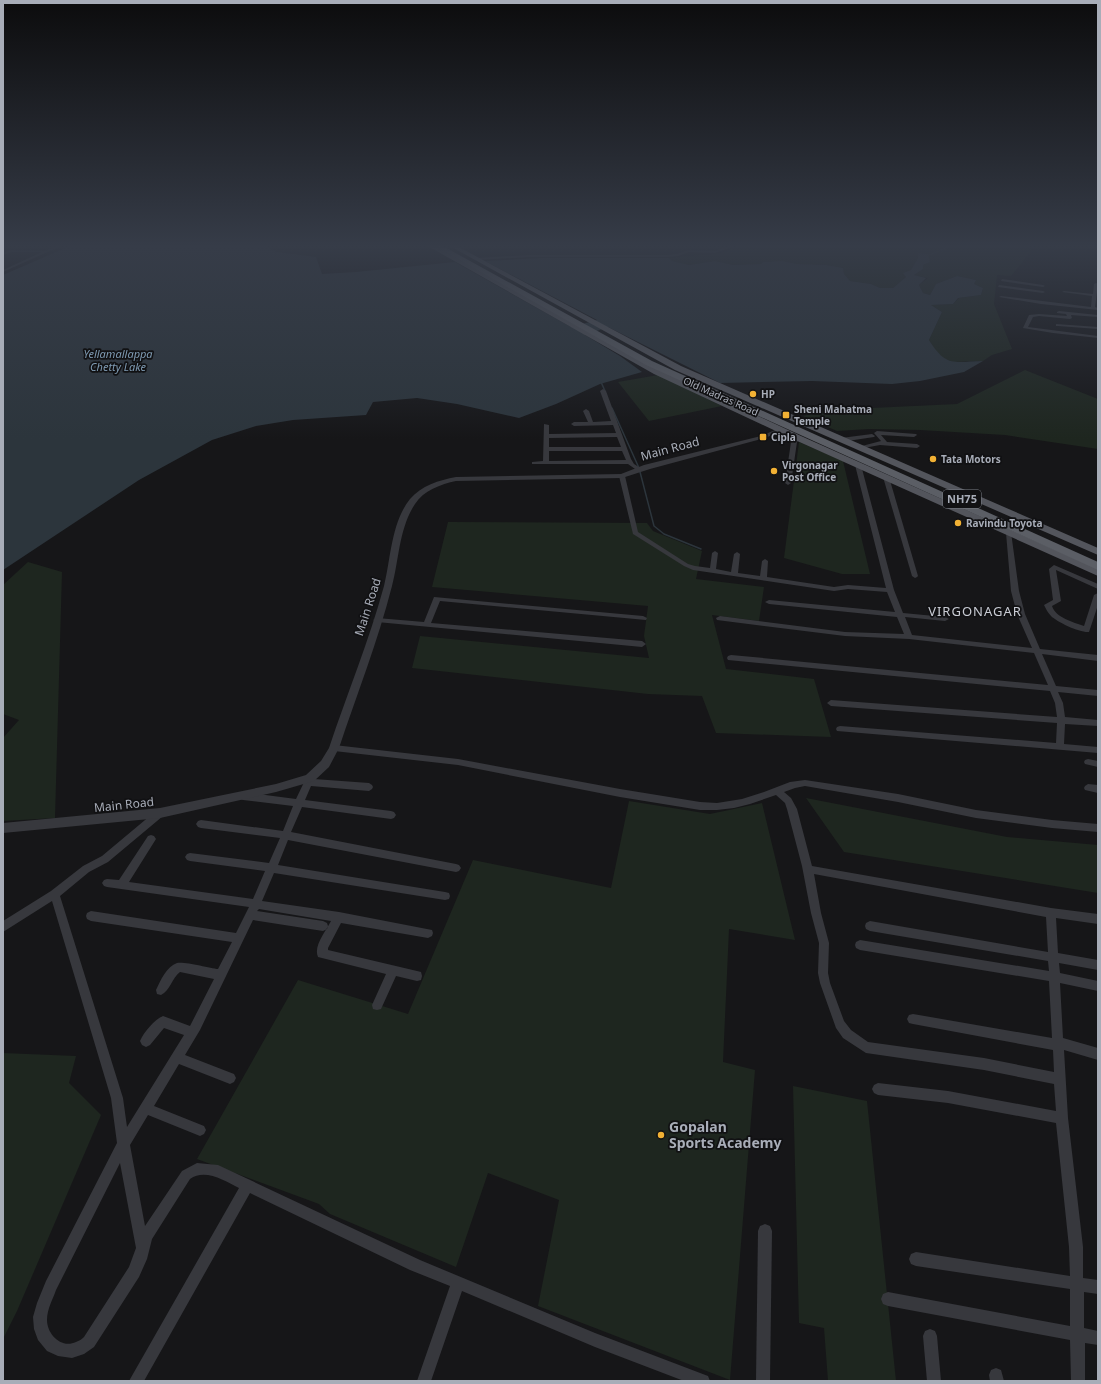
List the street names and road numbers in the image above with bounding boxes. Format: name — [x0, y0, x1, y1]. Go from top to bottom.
street label: Old Madras Road — [681, 373, 761, 419]
street label: Main Road — [639, 433, 701, 465]
road number: NH75 — [943, 490, 981, 508]
street label: Main Road — [350, 576, 385, 638]
street label: Main Road — [93, 793, 155, 816]

